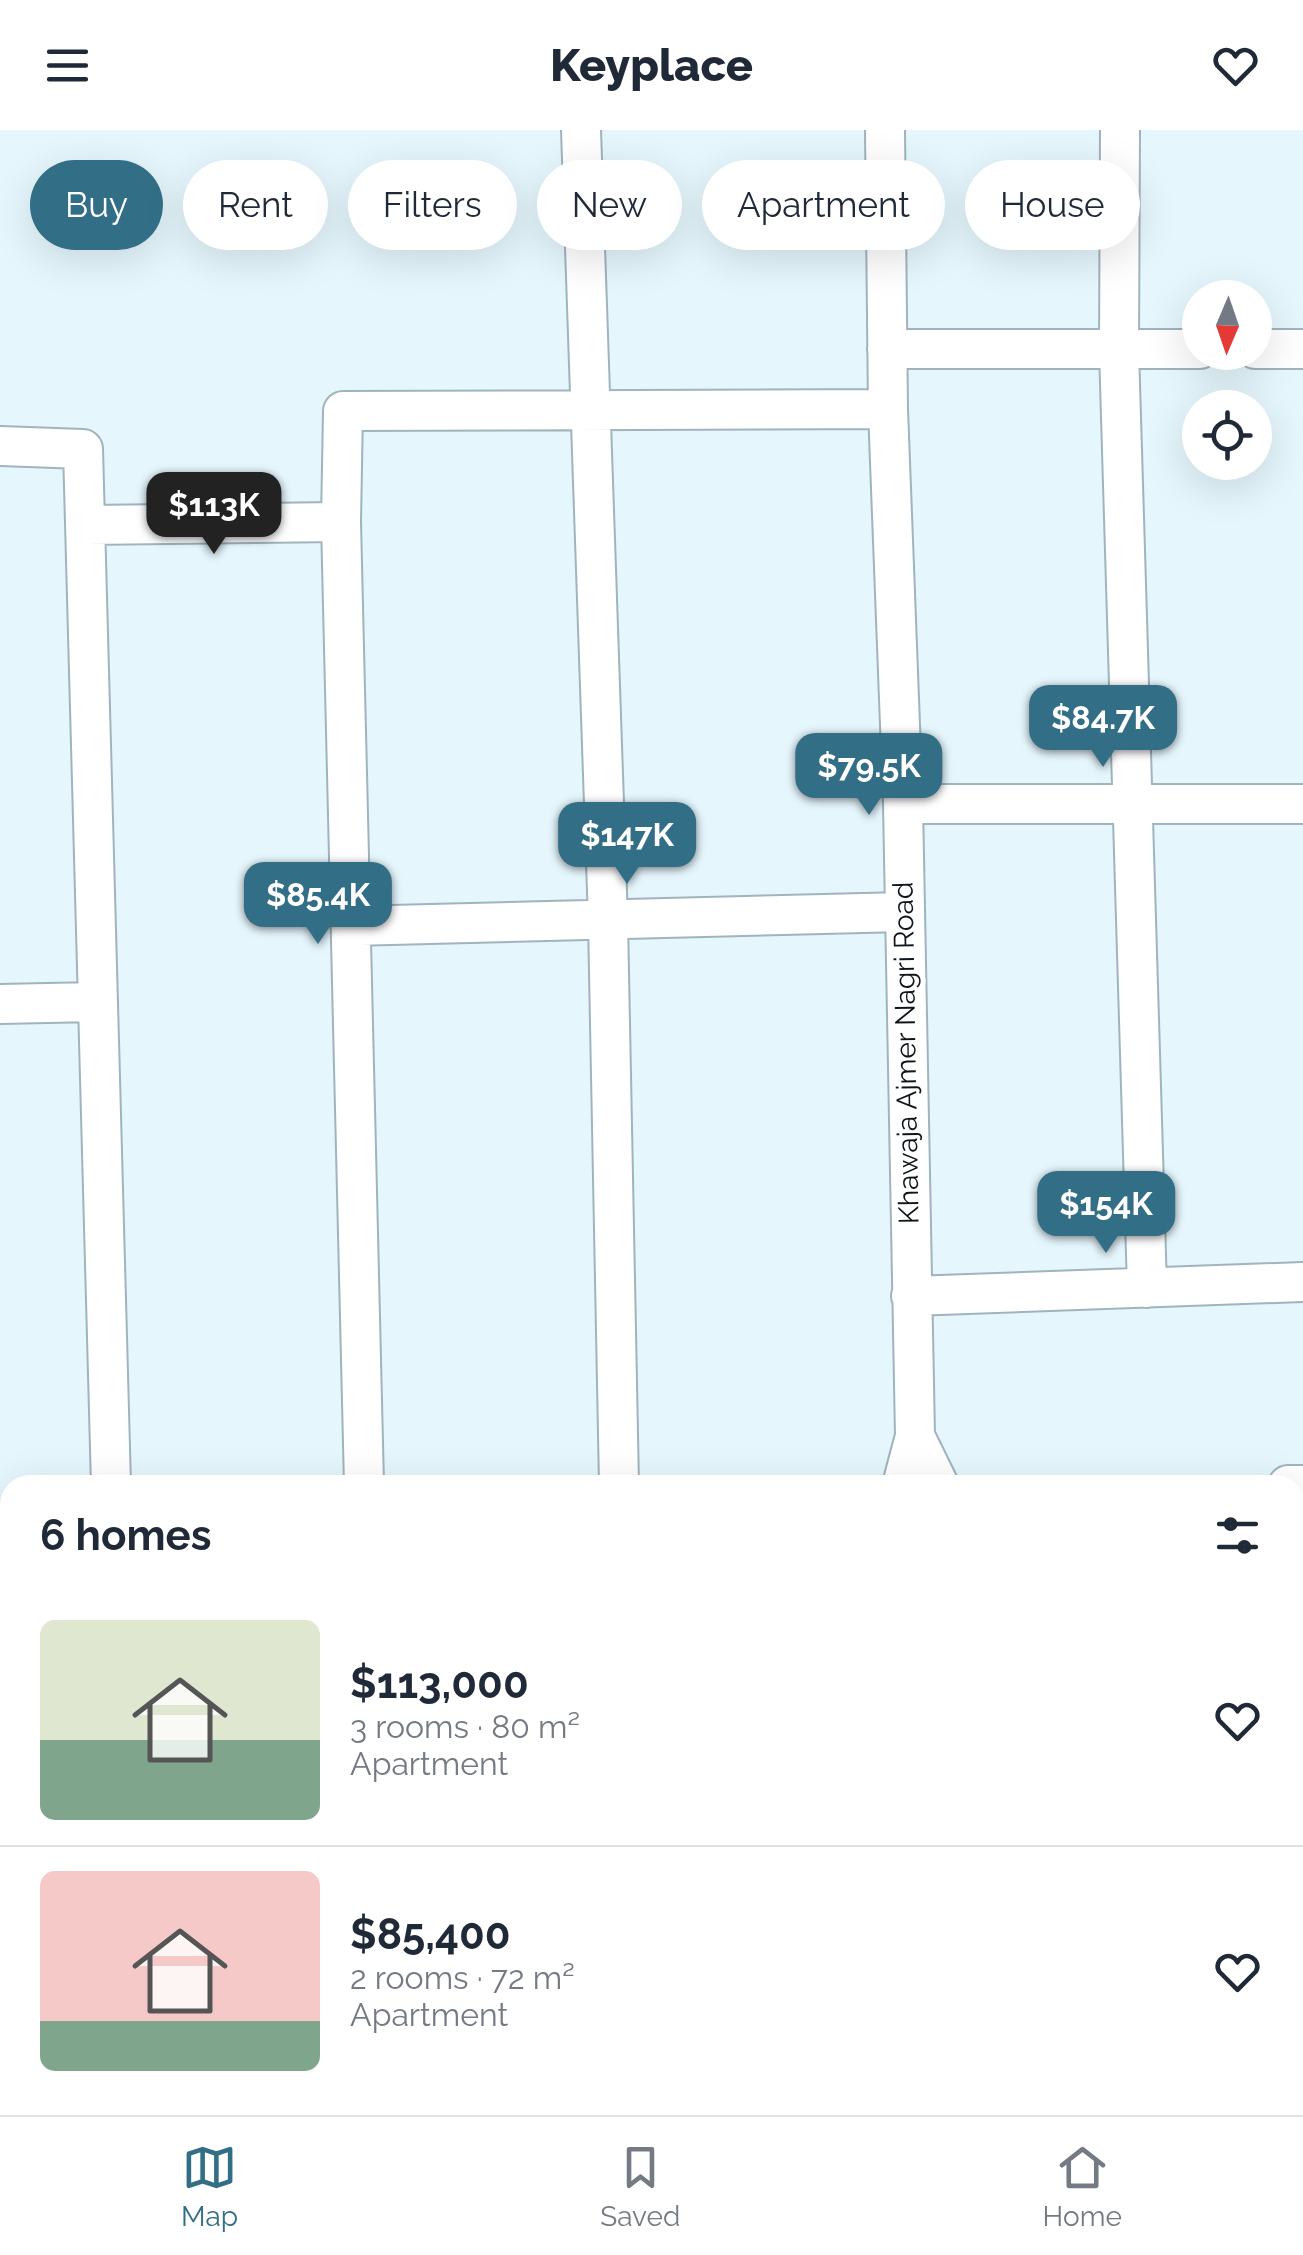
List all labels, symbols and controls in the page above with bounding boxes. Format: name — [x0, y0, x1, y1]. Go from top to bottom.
icon: menu — [40, 38, 95, 93]
icon: heart — [1208, 38, 1263, 93]
text: Keyplace — [550, 39, 753, 92]
chip: Buy — [30, 160, 163, 250]
chip: Rent — [183, 160, 328, 250]
chip: Filters — [348, 160, 517, 250]
chip: New — [537, 160, 682, 250]
chip: Apartment — [702, 160, 945, 250]
chip: House — [965, 160, 1140, 250]
north arrow — [1182, 280, 1272, 370]
map controls — [1182, 280, 1272, 480]
button: locate — [1182, 390, 1272, 480]
pin: $113K — [144, 472, 284, 557]
text: $113K — [168, 486, 260, 523]
pin: $84.7K — [1022, 685, 1184, 770]
text: $84.7K — [1051, 699, 1155, 736]
pin: $79.5K — [788, 733, 950, 818]
text: $79.5K — [817, 747, 921, 784]
pin: $147K — [557, 802, 697, 887]
text: $147K — [580, 816, 674, 853]
pin: $85.4K — [237, 862, 399, 947]
text: $85.4K — [266, 876, 370, 913]
street label: Khawaja Ajmer Nagri Road — [887, 881, 925, 1225]
pin: $154K — [1036, 1171, 1176, 1256]
text: $154K — [1059, 1185, 1153, 1222]
icon: filters — [1210, 1508, 1265, 1563]
text: 6 homes — [40, 1511, 211, 1560]
text: $113,000 — [350, 1659, 529, 1708]
icon: home — [120, 1660, 240, 1780]
icon: heart — [1210, 1693, 1265, 1748]
text: 3 rooms · 80 m² — [350, 1708, 580, 1745]
text: Apartment — [350, 1745, 508, 1782]
text: $85,400 — [350, 1910, 511, 1959]
icon: home — [120, 1911, 240, 2031]
icon: heart — [1210, 1944, 1265, 1999]
text: 2 rooms · 72 m² — [350, 1959, 575, 1996]
text: Apartment — [350, 1996, 508, 2033]
tab: Map — [181, 2140, 238, 2233]
tab: Saved — [600, 2140, 680, 2233]
tab: Home — [1043, 2140, 1122, 2233]

